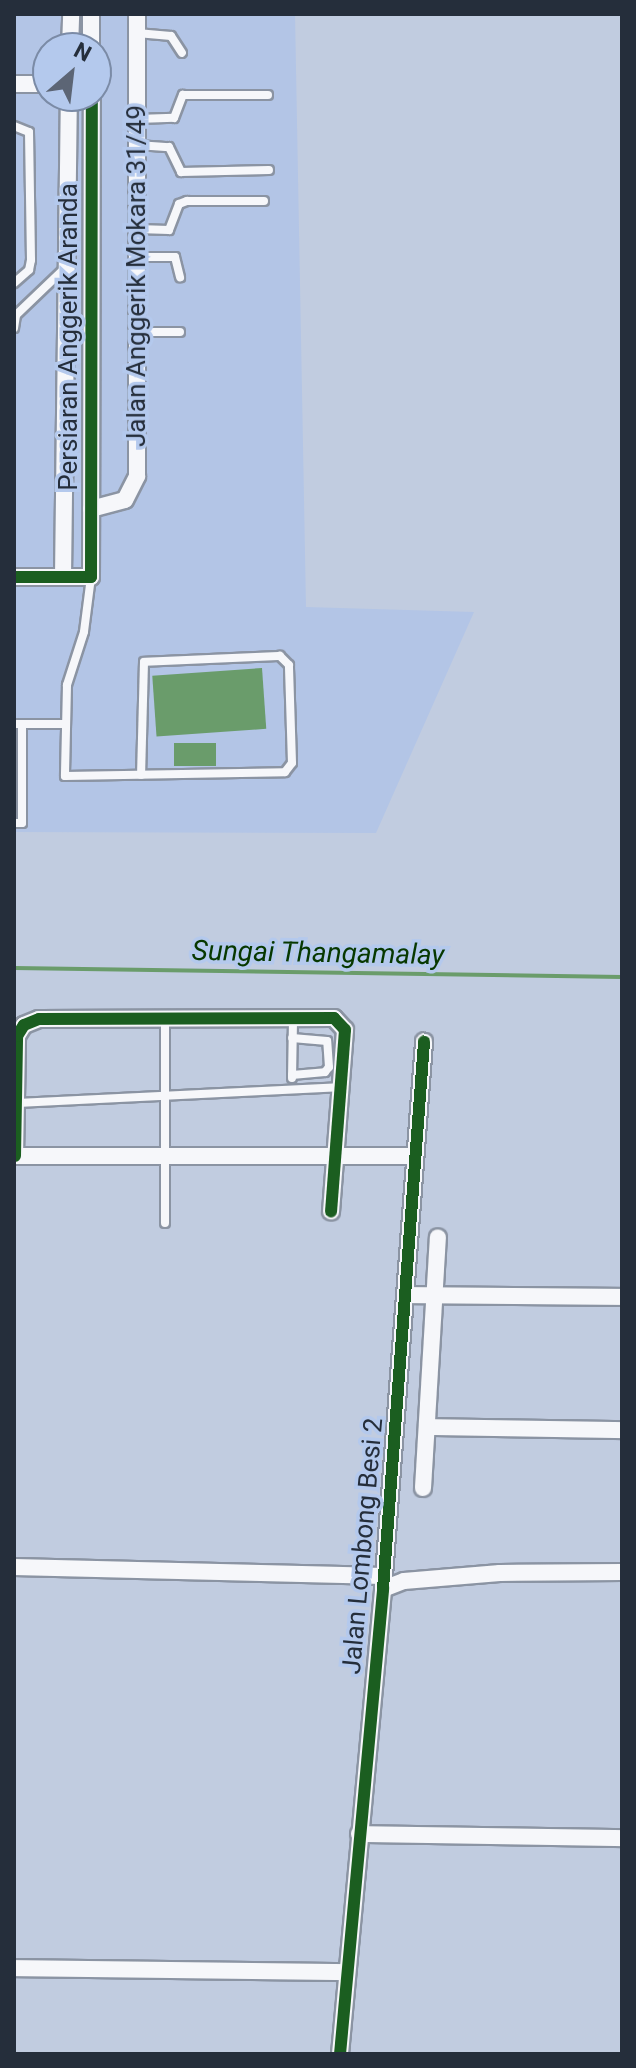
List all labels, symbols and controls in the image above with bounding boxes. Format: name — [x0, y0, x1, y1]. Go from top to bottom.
north arrow — [32, 32, 112, 112]
text: N — [70, 37, 95, 67]
street label: Jalan Anggerik Mokara 31/49 — [121, 105, 153, 447]
street label: Persiaran Anggerik Aranda — [53, 183, 85, 491]
water label: Sungai Thangamalay — [191, 934, 445, 972]
street label: Jalan Lombong Besi 2 — [336, 1417, 390, 1675]

